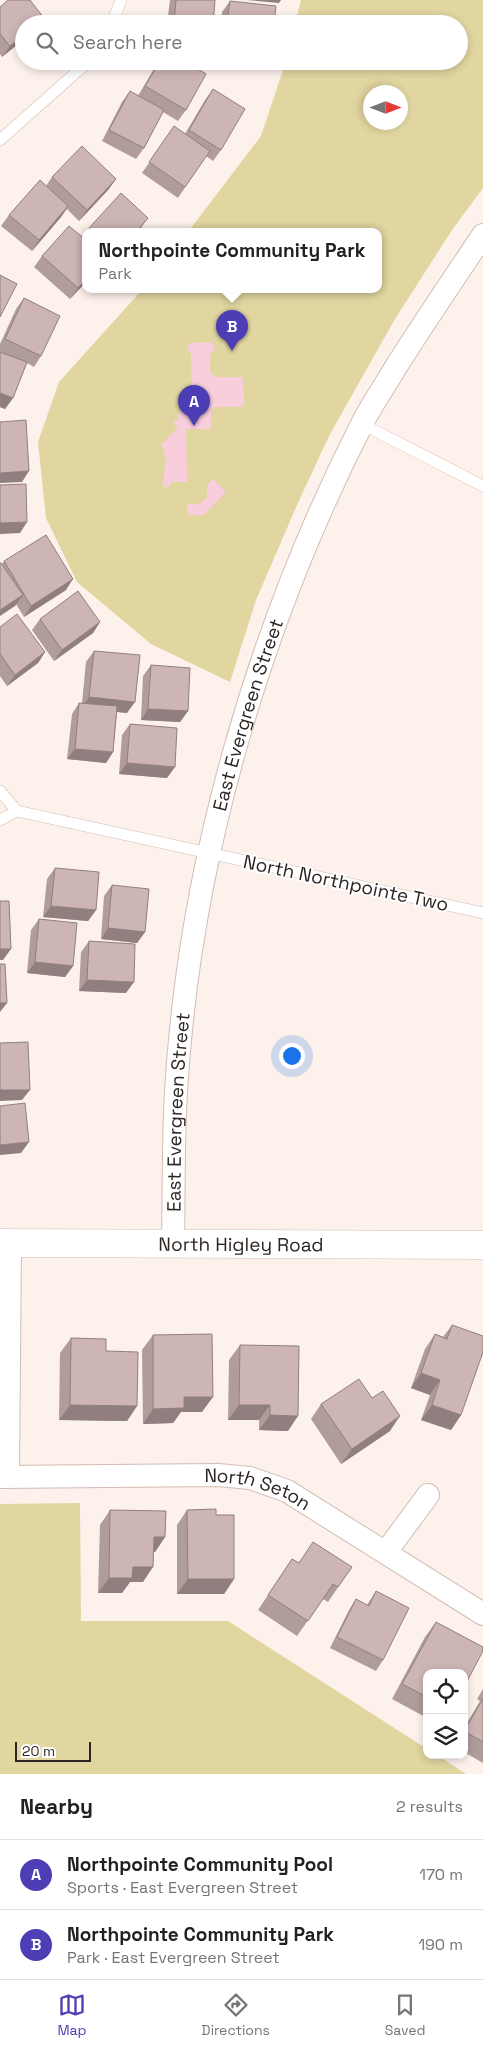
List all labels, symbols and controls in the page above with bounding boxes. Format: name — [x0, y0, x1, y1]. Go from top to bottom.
search box — [15, 15, 468, 70]
icon: search — [33, 29, 61, 57]
text: Search here — [73, 30, 183, 55]
north arrow — [363, 85, 408, 130]
popup — [82, 228, 382, 293]
text: Northpointe Community Park — [99, 238, 365, 263]
text: Park — [99, 263, 132, 284]
pin: B — [216, 310, 248, 351]
pin: A — [178, 385, 210, 426]
street label: East Evergreen Street — [207, 615, 289, 814]
street label: North Northpointe Two — [241, 849, 451, 917]
street label: East Evergreen Street — [161, 1011, 195, 1212]
your location — [279, 1043, 305, 1069]
street label: North Higley Road — [158, 1231, 324, 1257]
street label: North Seton — [204, 1462, 316, 1516]
map controls — [423, 1669, 468, 1759]
button: locate — [423, 1669, 468, 1714]
button: layers — [423, 1714, 468, 1759]
scale bar — [15, 1739, 91, 1762]
text: 20 m — [22, 1742, 55, 1760]
text: Nearby — [20, 1793, 93, 1820]
text: 2 results — [396, 1796, 463, 1817]
text: Northpointe Community Pool — [67, 1852, 333, 1877]
text: A — [31, 1864, 41, 1885]
text: 170 m — [419, 1864, 463, 1885]
text: Sports · East Evergreen Street — [67, 1877, 298, 1898]
text: Northpointe Community Park — [67, 1922, 334, 1947]
text: B — [31, 1934, 41, 1955]
text: 190 m — [418, 1934, 463, 1955]
text: Park · East Evergreen Street — [67, 1947, 280, 1968]
tab: Map — [57, 1991, 87, 2039]
tab: Directions — [201, 1991, 270, 2039]
tab: Saved — [385, 1991, 426, 2039]

